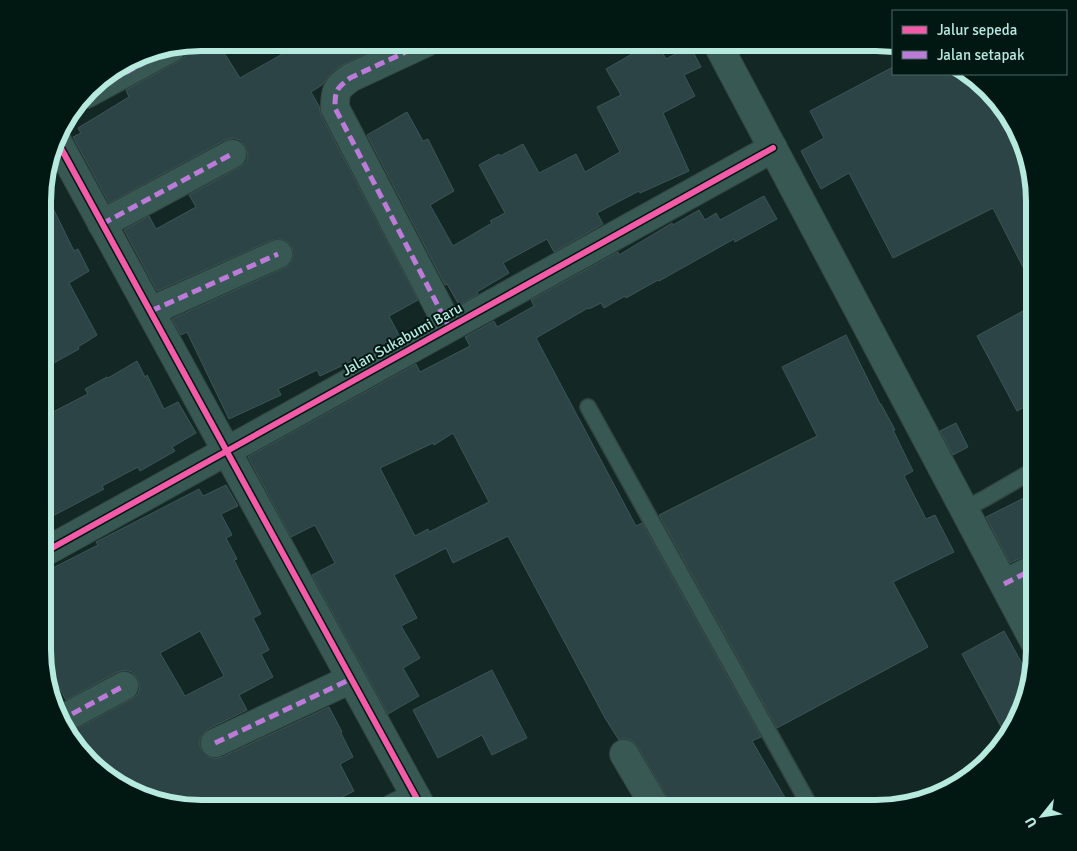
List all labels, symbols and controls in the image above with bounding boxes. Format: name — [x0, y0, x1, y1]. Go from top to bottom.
legend — [892, 10, 1067, 75]
text: Jalur sepeda — [937, 21, 1017, 39]
text: Jalan setapak — [937, 46, 1025, 64]
street label: Jalan Sukabumi Baru — [339, 298, 465, 380]
north arrow — [1017, 791, 1067, 841]
text: U — [1021, 814, 1041, 831]

